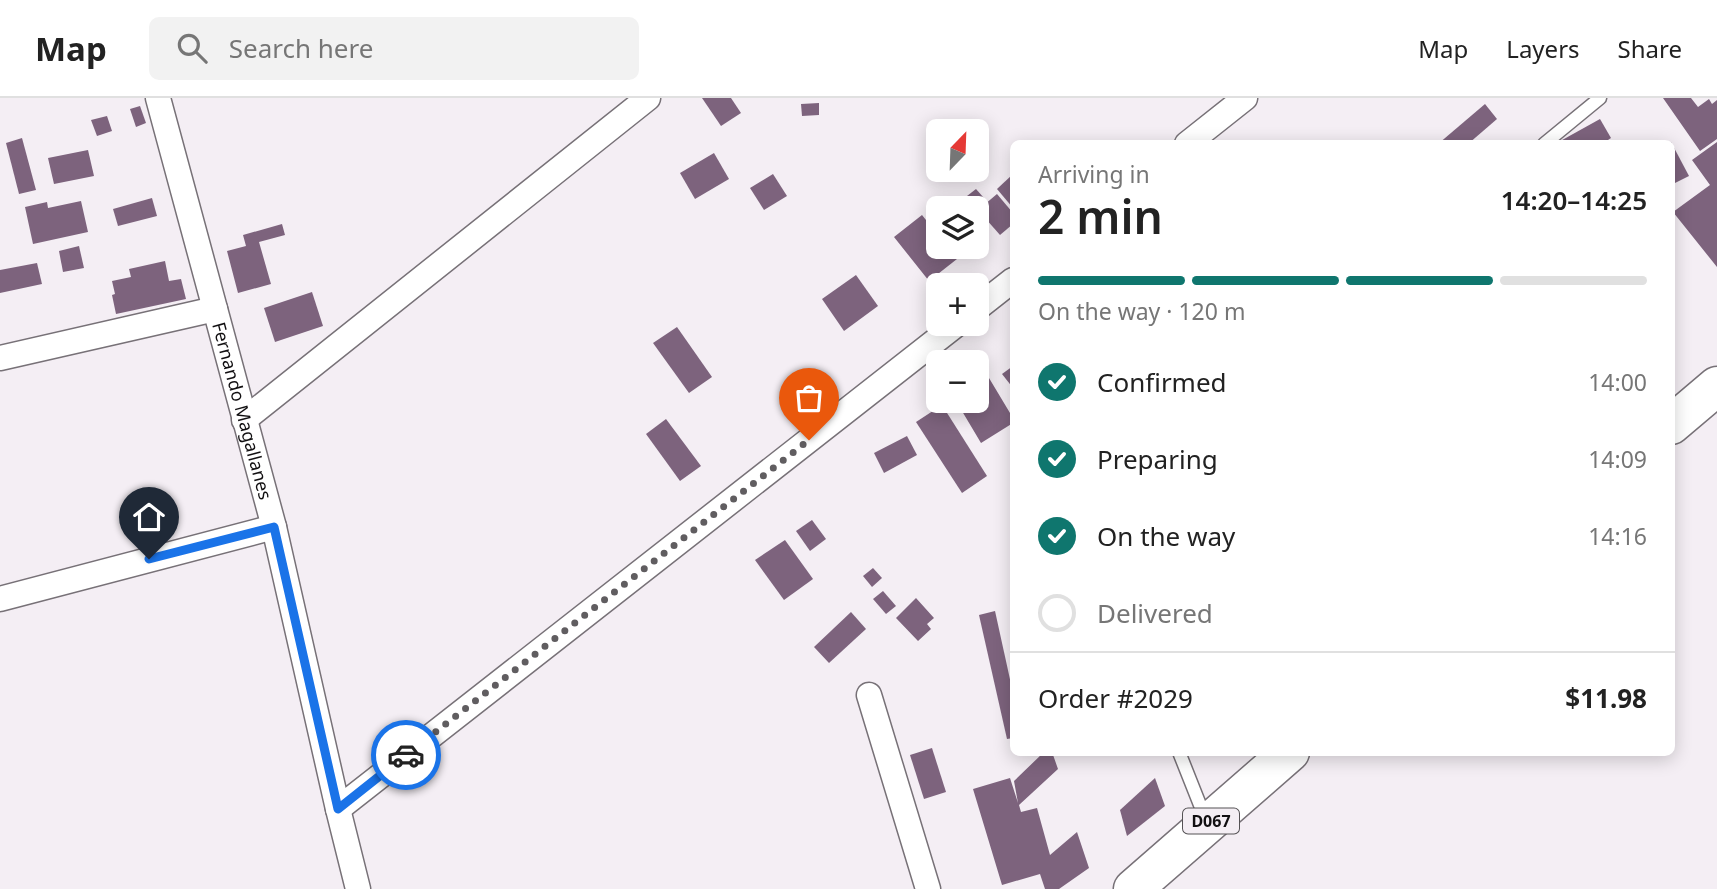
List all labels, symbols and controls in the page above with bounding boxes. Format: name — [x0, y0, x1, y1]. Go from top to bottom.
search box — [149, 17, 639, 80]
text: Map — [35, 26, 107, 71]
icon: search — [173, 29, 211, 67]
text: Search here — [229, 30, 373, 66]
text: Map — [1418, 32, 1468, 65]
text: Layers — [1506, 32, 1580, 65]
text: Share — [1618, 32, 1682, 65]
north arrow — [926, 119, 989, 182]
map controls — [926, 119, 989, 413]
text: Arriving in — [1038, 158, 1150, 190]
text: 14:20–14:25 — [1501, 182, 1647, 218]
text: 2 min — [1038, 185, 1163, 247]
button: layers — [926, 196, 989, 259]
button: + — [926, 273, 989, 336]
text: On the way · 120 m — [1038, 295, 1245, 327]
street label: Fernando Magallanes — [207, 319, 278, 502]
button: − — [926, 350, 989, 413]
icon: check — [1038, 363, 1076, 401]
text: Confirmed — [1097, 364, 1227, 400]
text: 14:00 — [1588, 366, 1647, 398]
pin — [779, 368, 839, 440]
icon: bag — [790, 379, 828, 417]
icon: check — [1038, 440, 1076, 478]
text: Preparing — [1097, 441, 1218, 477]
text: 14:09 — [1588, 443, 1647, 475]
pin — [119, 487, 179, 559]
icon: home — [130, 498, 168, 536]
icon: check — [1038, 517, 1076, 555]
text: On the way — [1097, 518, 1235, 554]
text: 14:16 — [1588, 520, 1647, 552]
text: Delivered — [1097, 595, 1213, 631]
text: Order #2029 — [1038, 680, 1193, 716]
text: $11.98 — [1565, 680, 1647, 716]
courier — [371, 720, 441, 790]
icon: car — [387, 736, 425, 774]
road number: D067 — [1183, 808, 1239, 834]

